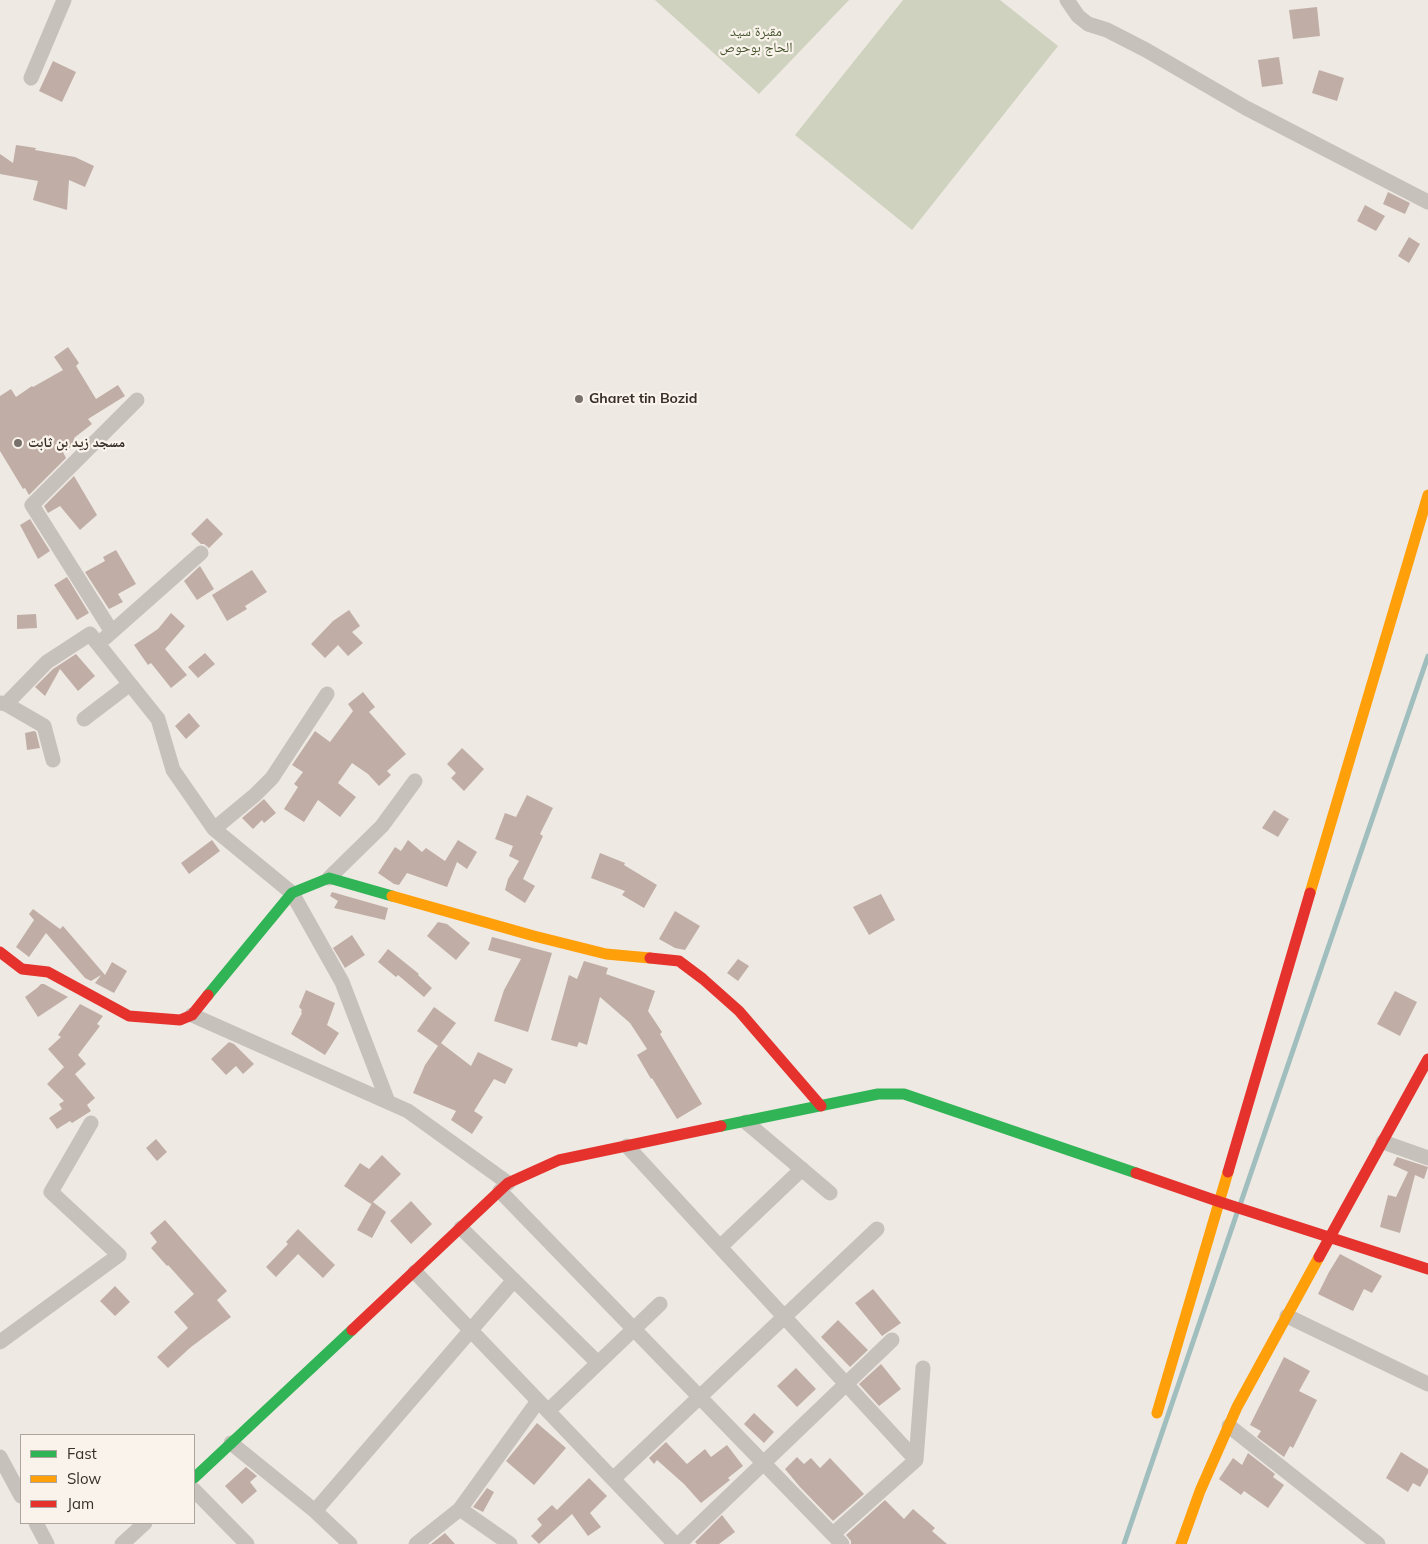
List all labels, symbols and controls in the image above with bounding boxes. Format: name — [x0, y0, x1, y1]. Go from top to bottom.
park label: مقبرة سيد الحاج بوحوص — [720, 24, 792, 56]
place label: Gharet tin Bozid — [589, 391, 697, 407]
marker: Gharet tin Bozid — [573, 393, 585, 405]
place label: مسجد زيد بن ثابت — [28, 435, 125, 451]
marker: مسجد زيد بن ثابت — [12, 437, 24, 449]
legend — [20, 1434, 195, 1524]
text: Fast — [67, 1444, 97, 1463]
text: Slow — [67, 1469, 101, 1488]
text: Jam — [67, 1494, 94, 1513]

